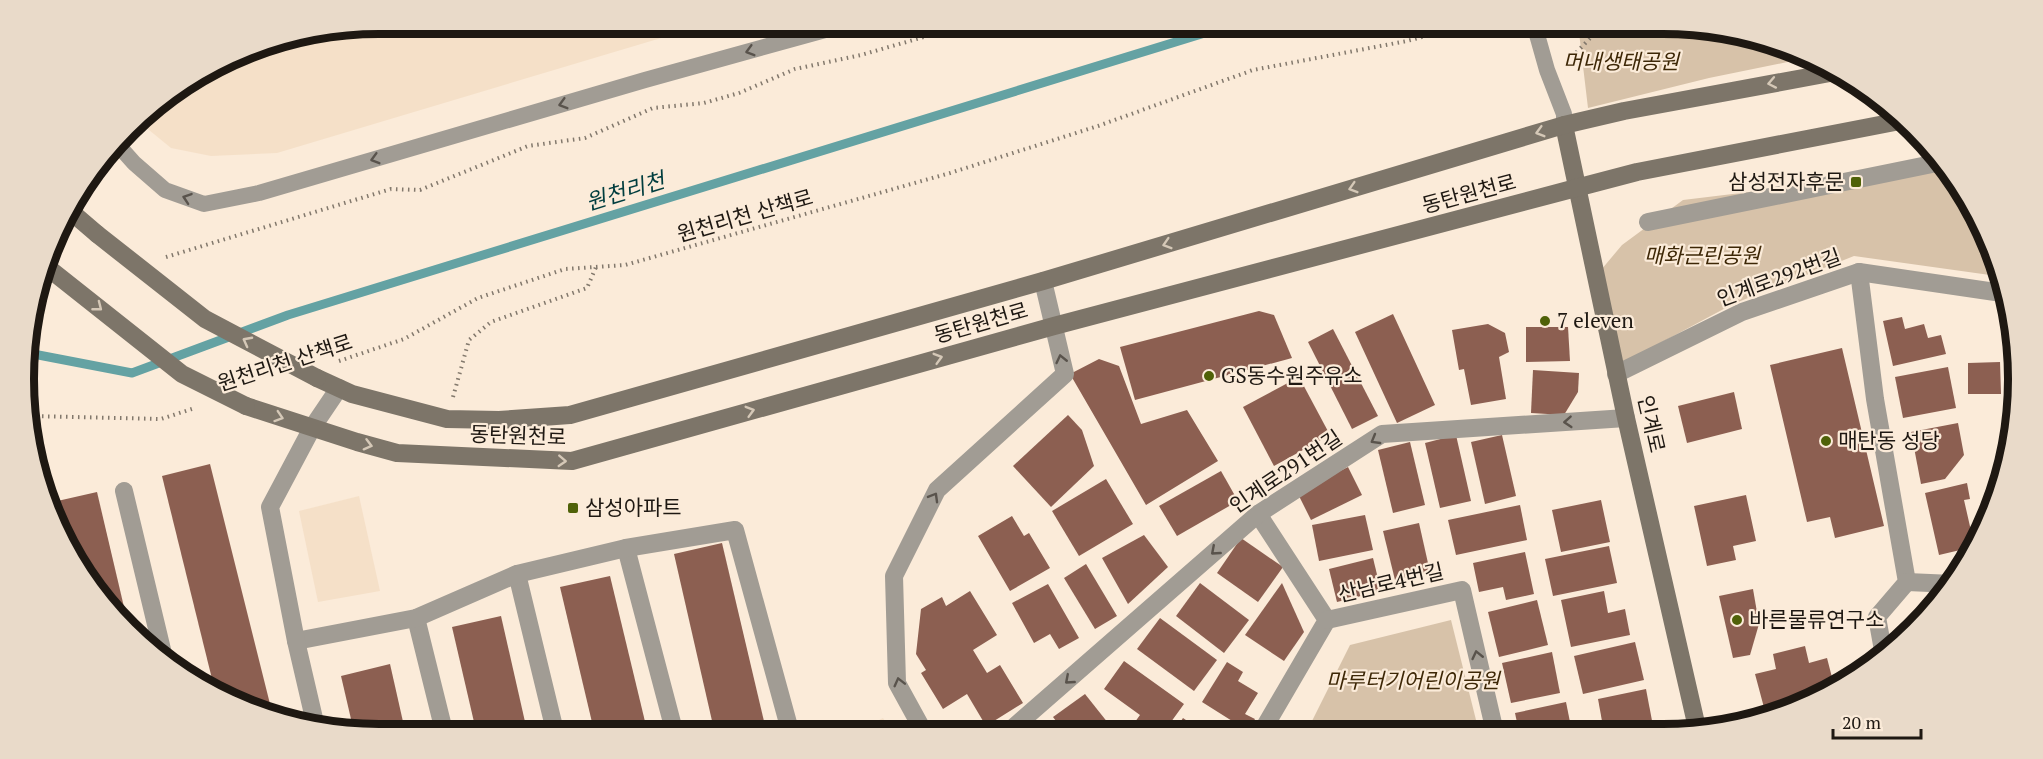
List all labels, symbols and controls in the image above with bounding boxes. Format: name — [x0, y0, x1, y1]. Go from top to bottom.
one-way arrow — [745, 44, 756, 56]
park label: 머내생태공원 — [1563, 47, 1681, 75]
one-way arrow — [1767, 77, 1777, 89]
one-way arrow — [558, 97, 569, 109]
one-way arrow — [1535, 125, 1546, 137]
one-way arrow — [371, 152, 381, 164]
water label: 원천리천 — [582, 164, 670, 216]
street label: 동탄원천로 — [1418, 167, 1519, 219]
place label: 삼성전자후문 — [1728, 167, 1844, 195]
marker: 삼성전자후문 — [1849, 175, 1863, 189]
one-way arrow — [1348, 181, 1359, 193]
street label: 원천리천 산책로 — [673, 182, 816, 248]
one-way arrow — [182, 192, 193, 205]
one-way arrow — [1162, 237, 1173, 249]
park label: 매화근린공원 — [1644, 241, 1762, 269]
street label: 인계로292번길 — [1713, 242, 1845, 312]
street label: 동탄원천로 — [930, 295, 1031, 349]
one-way arrow — [91, 299, 102, 310]
place label: 7 eleven — [1557, 306, 1634, 334]
marker: 7 eleven — [1538, 314, 1552, 328]
street label: 원천리천 산책로 — [214, 327, 356, 397]
one-way arrow — [243, 337, 253, 348]
one-way arrow — [933, 353, 943, 366]
one-way arrow — [1056, 354, 1069, 364]
place label: GS동수원주유소 — [1221, 361, 1363, 389]
marker: GS동수원주유소 — [1202, 369, 1216, 383]
street label: 인계로 — [1632, 392, 1672, 455]
one-way arrow — [744, 406, 755, 418]
one-way arrow — [273, 410, 284, 422]
one-way arrow — [1563, 415, 1572, 428]
street label: 동탄원천로 — [469, 419, 567, 451]
street label: 인계로291번길 — [1224, 423, 1347, 519]
place label: 매탄동 성당 — [1838, 426, 1940, 454]
one-way arrow — [1371, 432, 1381, 444]
marker: 매탄동 성당 — [1819, 434, 1833, 448]
one-way arrow — [362, 438, 373, 450]
one-way arrow — [558, 454, 567, 467]
place label: 삼성아파트 — [585, 493, 682, 521]
one-way arrow — [927, 493, 938, 503]
marker: 삼성아파트 — [566, 501, 580, 515]
one-way arrow — [1211, 544, 1222, 555]
street label: 산남로4번길 — [1335, 556, 1446, 608]
place label: 바른물류연구소 — [1749, 605, 1884, 633]
marker: 바른물류연구소 — [1730, 613, 1744, 627]
one-way arrow — [1471, 650, 1484, 660]
park label: 마루터기어린이공원 — [1326, 666, 1502, 694]
one-way arrow — [1065, 673, 1076, 684]
one-way arrow — [894, 677, 907, 687]
scale bar — [1833, 702, 1922, 740]
text: 20 m — [1842, 710, 1882, 734]

